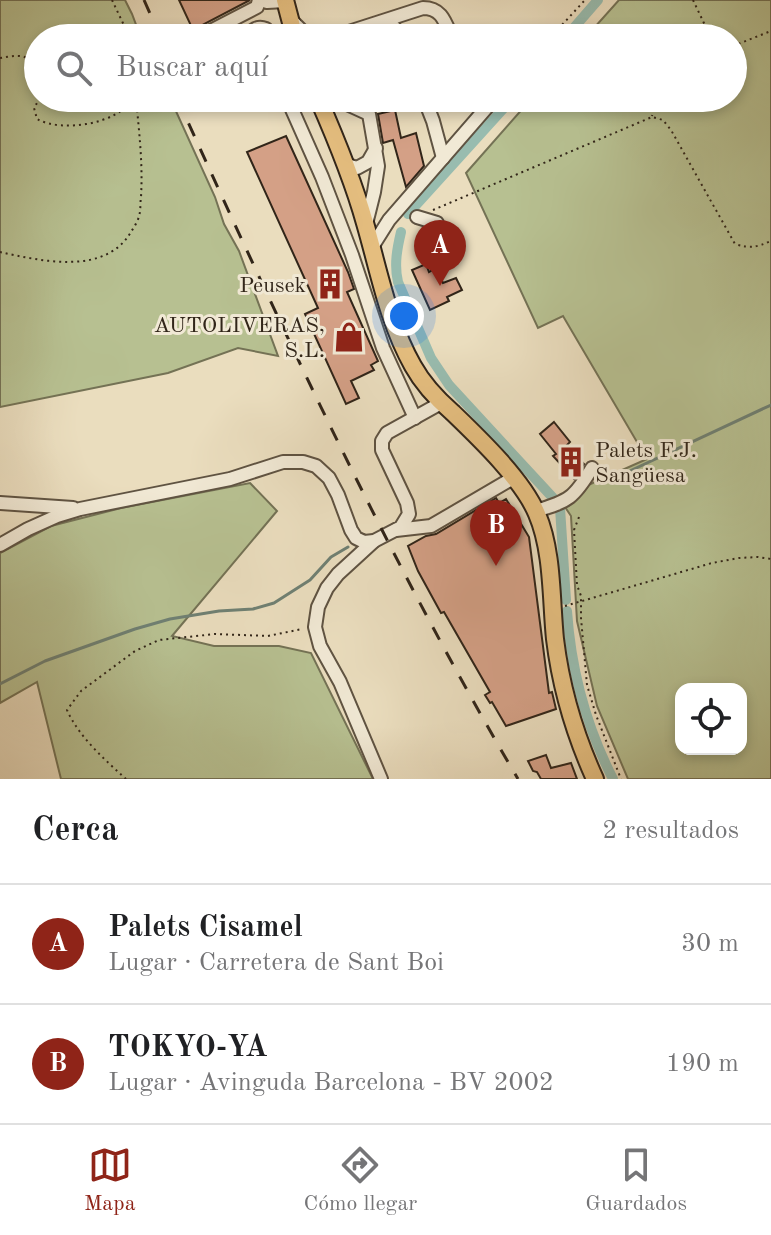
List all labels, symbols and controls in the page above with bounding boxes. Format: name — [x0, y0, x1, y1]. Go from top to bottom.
search box — [24, 24, 747, 112]
icon: search — [52, 46, 96, 90]
text: Buscar aquí — [116, 53, 268, 83]
pin: A — [414, 220, 466, 286]
building icon: Peusek — [313, 267, 347, 301]
place label: Peusek — [239, 275, 306, 297]
your location — [384, 296, 424, 336]
place label: AUTOLIVERAS, S.L. — [154, 315, 325, 362]
shop icon: AUTOLIVERAS, S.L. — [332, 320, 366, 354]
place label: Palets F.J. Sangüesa — [595, 440, 697, 487]
building icon: Palets F.J. Sangüesa — [554, 445, 588, 479]
pin: B — [470, 500, 522, 566]
map controls — [675, 683, 747, 755]
button: locate — [675, 683, 747, 755]
text: Cerca — [32, 814, 118, 848]
text: 2 resultados — [602, 818, 739, 844]
text: Palets Cisamel — [108, 913, 303, 943]
text: A — [48, 931, 68, 957]
text: 30 m — [681, 931, 739, 957]
text: Lugar · Carretera de Sant Boi — [108, 950, 444, 976]
text: TOKYO-YA — [108, 1033, 268, 1063]
text: B — [49, 1051, 67, 1077]
text: 190 m — [666, 1051, 739, 1077]
text: Lugar · Avinguda Barcelona - BV 2002 — [108, 1070, 554, 1096]
tab: Mapa — [84, 1143, 136, 1218]
tab: Cómo llegar — [303, 1143, 417, 1218]
tab: Guardados — [585, 1143, 687, 1218]

